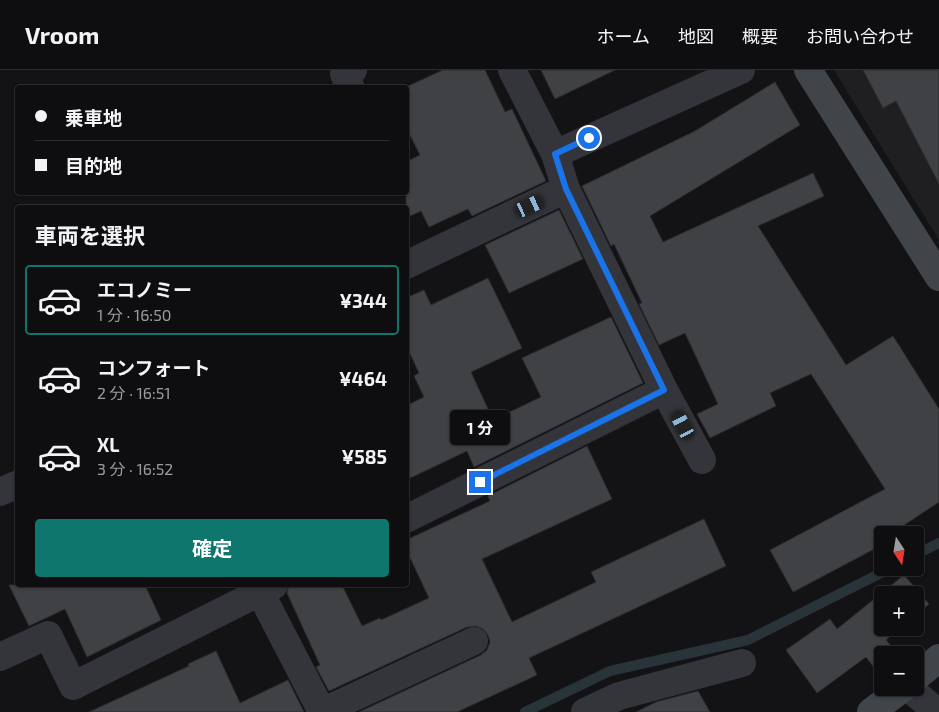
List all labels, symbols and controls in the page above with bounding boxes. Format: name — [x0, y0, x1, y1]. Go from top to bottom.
text: Vroom — [25, 20, 99, 49]
text: ホーム — [597, 25, 650, 47]
text: 地図 — [678, 25, 714, 47]
text: 概要 — [742, 25, 778, 47]
text: お問い合わせ — [806, 25, 914, 47]
text: 乗車地 — [65, 106, 122, 129]
route start — [578, 127, 600, 149]
text: 目的地 — [65, 154, 122, 177]
car — [513, 193, 546, 219]
text: 車両を選択 — [35, 222, 145, 248]
icon: car — [37, 278, 82, 323]
text: エコノミー — [97, 278, 192, 301]
text: ¥344 — [339, 289, 387, 312]
text: 1 分 · 16:50 — [97, 305, 171, 324]
icon: car — [37, 356, 82, 401]
text: コンフォート — [97, 356, 210, 379]
text: ¥464 — [339, 367, 387, 390]
text: 2 分 · 16:51 — [97, 383, 171, 402]
car — [669, 408, 696, 442]
callout: 1 分 — [450, 410, 510, 444]
text: 1 分 — [467, 418, 493, 437]
text: XL — [97, 433, 119, 456]
icon: car — [37, 434, 82, 479]
text: ¥585 — [342, 445, 387, 468]
text: 3 分 · 16:52 — [97, 459, 173, 478]
route end — [469, 471, 491, 493]
button: 確定 — [35, 519, 389, 577]
north arrow — [874, 526, 924, 576]
map controls — [874, 526, 924, 696]
button: + — [874, 586, 924, 636]
button: − — [874, 646, 924, 696]

